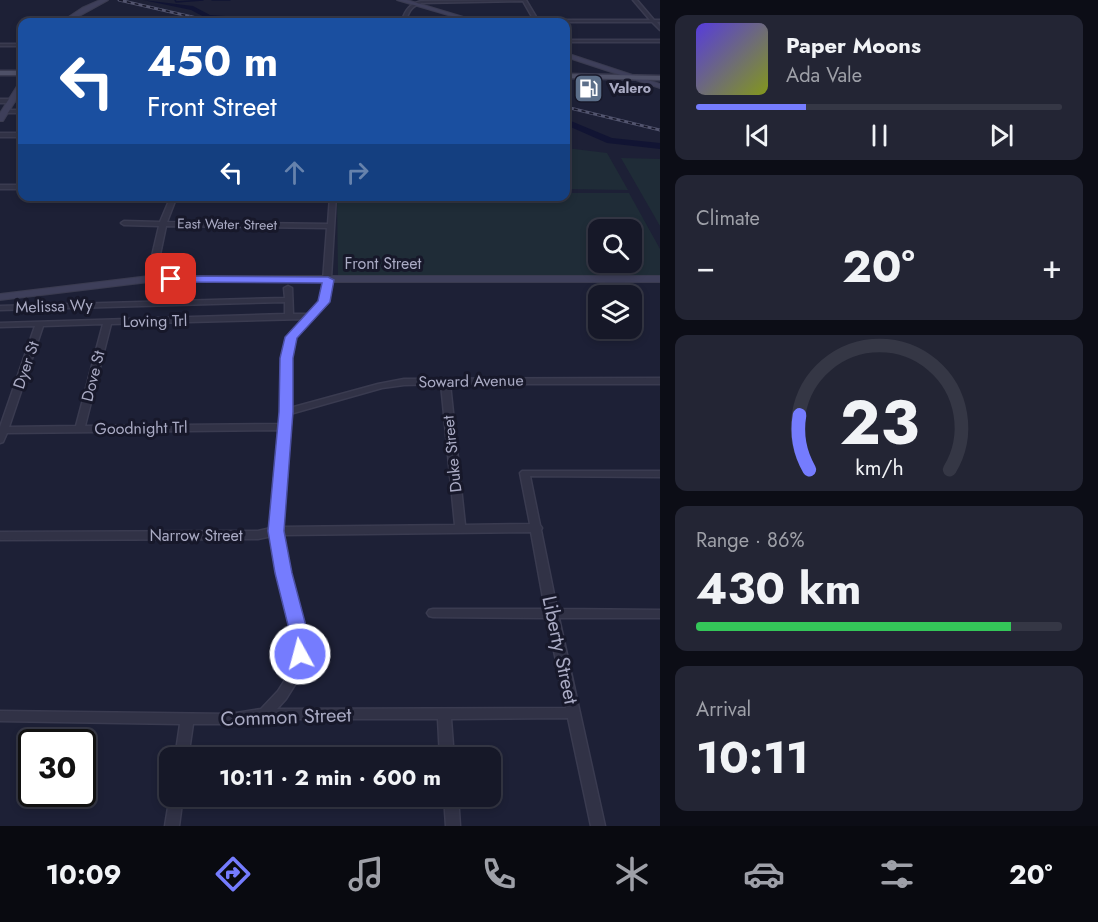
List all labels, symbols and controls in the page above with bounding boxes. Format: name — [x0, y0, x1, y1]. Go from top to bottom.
text: Paper Moons — [786, 29, 921, 61]
text: 450 m — [147, 31, 278, 92]
icon: left — [48, 42, 126, 120]
text: Ada Vale — [786, 61, 862, 90]
fuel station icon: Valero — [572, 72, 604, 104]
place label: Valero — [608, 78, 651, 98]
text: Front Street — [147, 87, 277, 126]
icon: previous — [741, 119, 774, 152]
icon: pause — [863, 119, 896, 152]
icon: next — [985, 119, 1018, 152]
icon: left — [215, 156, 248, 189]
icon: ahead — [278, 156, 311, 189]
icon: right — [341, 156, 374, 189]
text: Climate — [696, 204, 760, 233]
street label: East Water Street — [177, 213, 278, 235]
map controls — [588, 219, 642, 339]
button: search — [588, 219, 642, 273]
text: 20° — [842, 234, 915, 299]
text: − — [696, 243, 715, 290]
text: + — [1042, 243, 1062, 290]
street label: Front Street — [345, 252, 422, 275]
pin — [145, 253, 196, 304]
icon: arrive — [154, 262, 187, 295]
button: layers — [588, 285, 642, 339]
street label: Melissa Wy — [15, 293, 94, 319]
street label: Loving Trl — [123, 309, 187, 333]
street label: Dyer St — [7, 338, 45, 392]
street label: Dove St — [76, 348, 110, 404]
street label: Soward Avenue — [418, 369, 524, 393]
text: 23 — [839, 377, 919, 467]
street label: Duke Street — [437, 414, 467, 494]
street label: Goodnight Trl — [94, 416, 188, 440]
text: km/h — [855, 452, 903, 483]
street label: Narrow Street — [149, 524, 243, 547]
text: Range · 86% — [696, 526, 804, 555]
text: 430 km — [696, 556, 862, 621]
street label: Liberty Street — [534, 593, 586, 707]
position arrow — [268, 622, 332, 686]
text: Arrival — [696, 695, 751, 724]
street label: Common Street — [220, 700, 352, 734]
text: 10:11 — [696, 725, 809, 790]
speed limit sign: 30 — [18, 729, 96, 807]
text: 10:11 · 2 min · 600 m — [219, 761, 441, 793]
icon: directions — [212, 853, 254, 895]
icon: music — [345, 853, 387, 895]
icon: phone — [478, 853, 520, 895]
icon: climate — [611, 853, 653, 895]
icon: car — [743, 853, 785, 895]
icon: filters — [876, 853, 918, 895]
text: 10:09 — [45, 855, 122, 894]
text: 20° — [1009, 855, 1053, 894]

